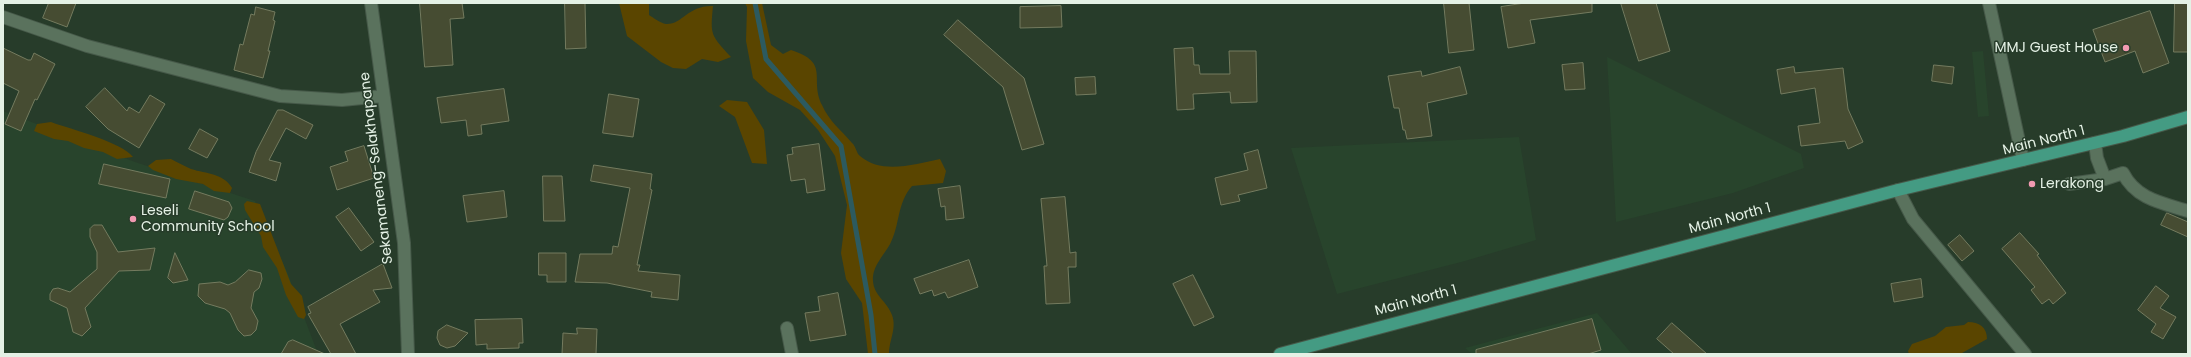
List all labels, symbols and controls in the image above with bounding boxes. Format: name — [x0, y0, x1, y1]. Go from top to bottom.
place label: MMJ Guest House — [1994, 40, 2118, 56]
marker: MMJ Guest House — [2121, 43, 2131, 53]
street label: Sekamaneng-Selakhapane — [357, 71, 397, 265]
street label: Main North 1 — [2001, 123, 2087, 159]
place label: Lerakong — [2040, 176, 2104, 192]
marker: Lerakong — [2027, 179, 2037, 189]
street label: Main North 1 — [1687, 200, 1773, 238]
place label: Leseli Community School — [141, 203, 275, 236]
marker: Leseli Community School — [128, 214, 138, 224]
street label: Main North 1 — [1373, 282, 1459, 320]

